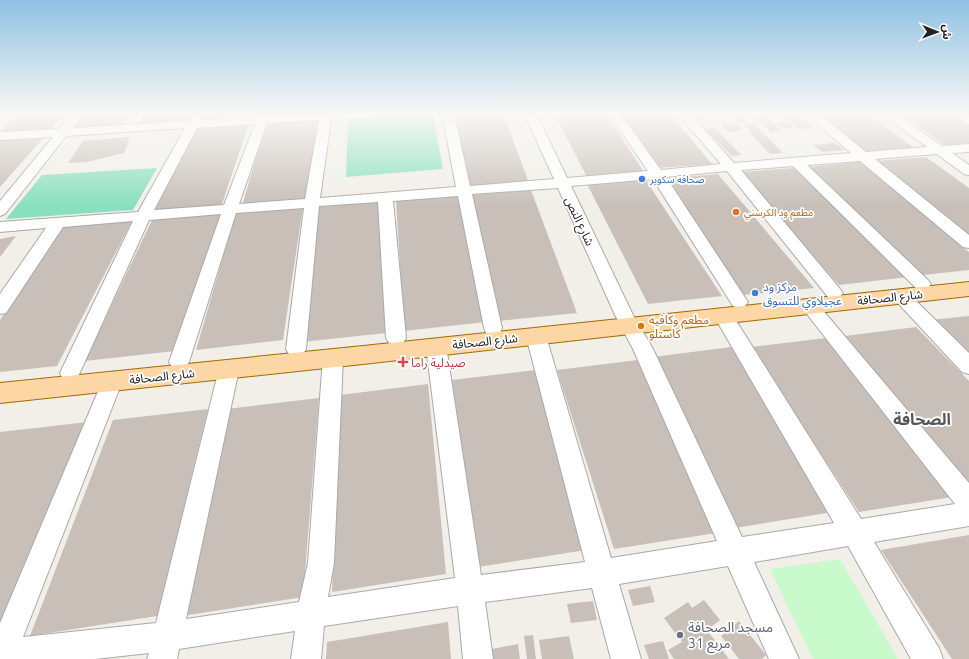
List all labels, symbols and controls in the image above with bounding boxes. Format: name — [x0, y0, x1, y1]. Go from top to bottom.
north arrow — [917, 12, 957, 52]
text: ش — [940, 25, 953, 40]
marker: صحافة سكوير — [637, 174, 647, 184]
place label: صحافة سكوير — [649, 174, 705, 186]
street label: شارع النص — [560, 194, 597, 249]
marker: مطعم ود الكرسني — [731, 207, 741, 217]
place label: مطعم ود الكرسني — [744, 207, 813, 220]
place label: مركز ود عجيلاوي للتسوق — [763, 280, 842, 310]
street label: شارع الصحافة — [857, 287, 924, 310]
marker: مركز ود عجيلاوي للتسوق — [750, 288, 760, 298]
place label: مطعم وكافيه كاستلو — [649, 313, 709, 341]
marker: مطعم وكافيه كاستلو — [636, 321, 646, 331]
street label: شارع الصحافة — [452, 331, 519, 354]
place label: صيدلية راما — [411, 356, 466, 370]
marker: صيدلية راما — [398, 357, 408, 367]
street label: شارع الصحافة — [129, 366, 196, 389]
district label: الصحافة — [893, 410, 951, 428]
place label: مسجد الصحافة مربع 31 — [688, 619, 773, 654]
marker: مسجد الصحافة مربع 31 — [675, 630, 685, 640]

